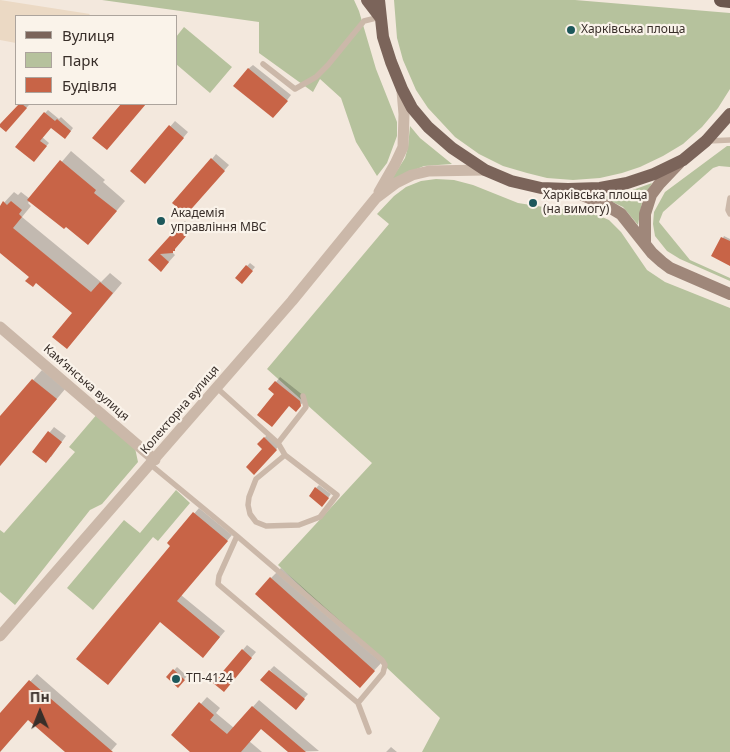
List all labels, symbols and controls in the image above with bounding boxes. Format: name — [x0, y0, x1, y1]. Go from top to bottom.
legend — [15, 15, 178, 105]
place label: Харківська площа — [581, 23, 685, 37]
marker: Харківська площа — [565, 24, 577, 36]
text: Вулиця — [62, 25, 115, 45]
text: Парк — [62, 50, 98, 70]
text: Будівля — [62, 75, 117, 95]
place label: Харківська площа (на вимогу) — [543, 189, 647, 217]
marker: Харківська площа (на вимогу) — [527, 197, 539, 209]
place label: Академія управління МВС — [171, 207, 266, 235]
marker: Академія управління МВС — [155, 215, 167, 227]
street label: Камʼянська вулиця — [40, 342, 132, 424]
street label: Колекторна вулиця — [138, 363, 222, 457]
place label: ТП-4124 — [186, 672, 233, 686]
marker: ТП-4124 — [170, 673, 182, 685]
north arrow — [15, 687, 65, 737]
text: Пн — [30, 687, 50, 706]

